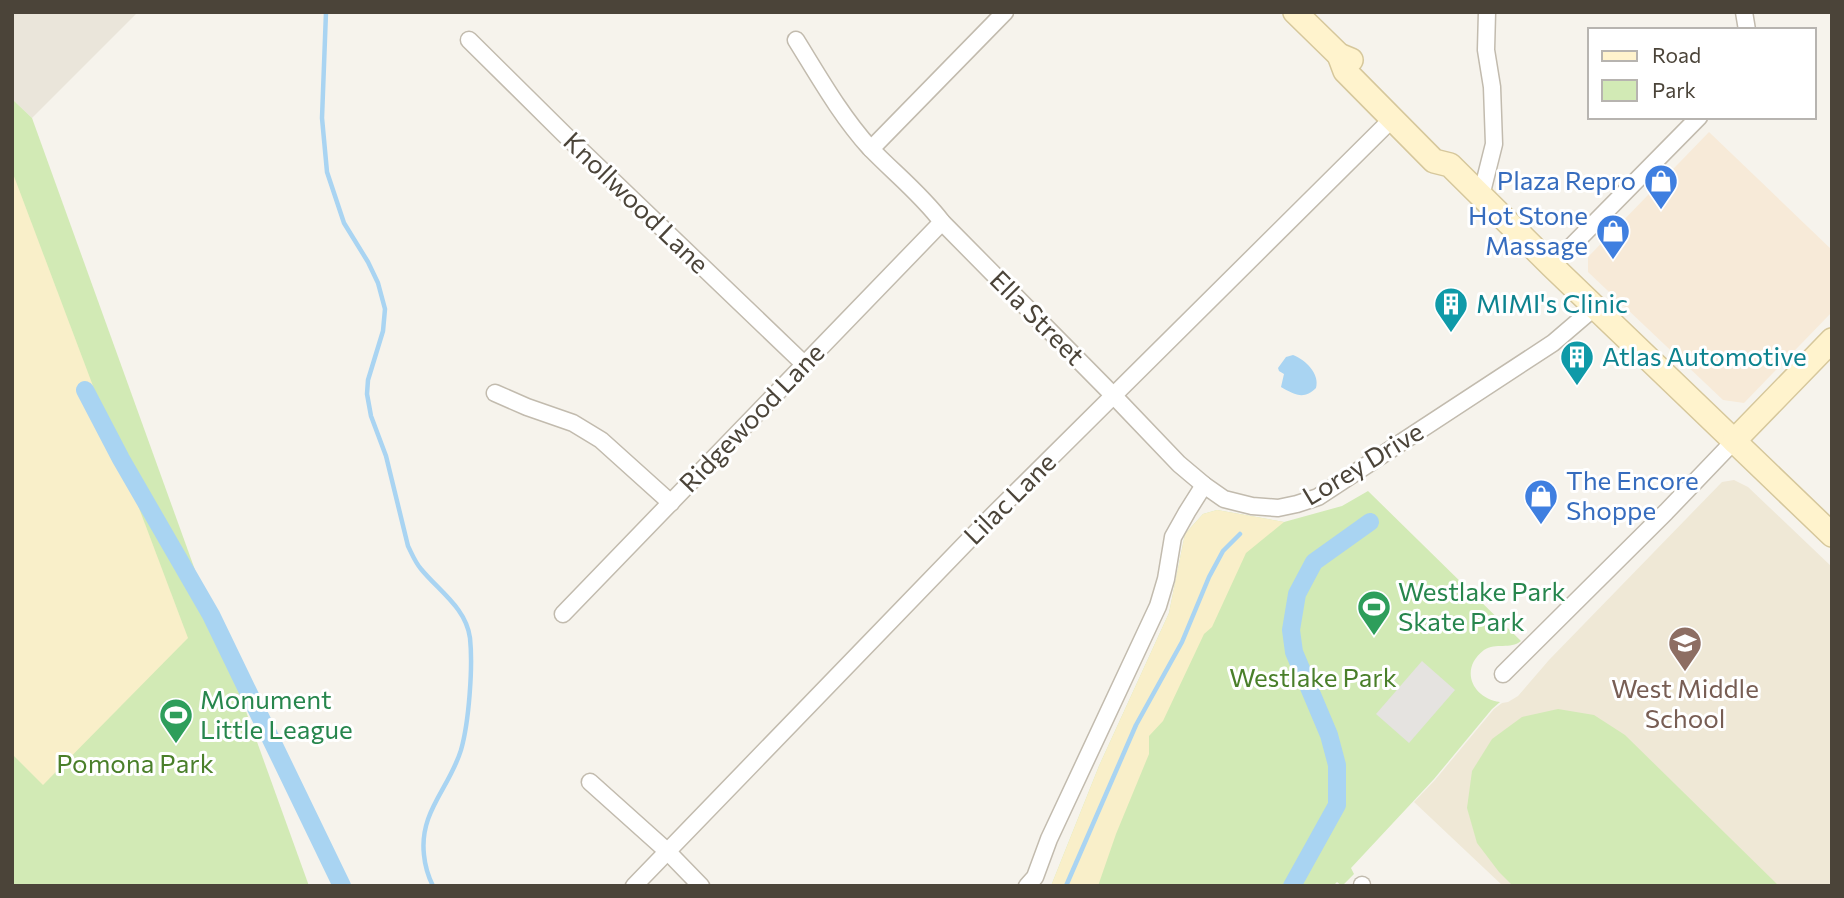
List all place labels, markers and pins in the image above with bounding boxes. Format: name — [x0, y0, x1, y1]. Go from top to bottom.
shop icon: Plaza Repro — [1642, 162, 1680, 211]
place label: Plaza Repro — [1497, 164, 1636, 195]
place label: Hot Stone Massage — [1468, 199, 1588, 260]
shop icon: Hot Stone Massage — [1594, 212, 1632, 261]
building icon: MIMI's Clinic — [1432, 285, 1470, 334]
place label: MIMI's Clinic — [1476, 287, 1628, 318]
building icon: Atlas Automotive — [1558, 338, 1596, 387]
place label: Atlas Automotive — [1602, 340, 1807, 371]
place label: The Encore Shoppe — [1566, 464, 1699, 525]
shop icon: The Encore Shoppe — [1522, 477, 1560, 526]
place label: Westlake Park Skate Park — [1398, 575, 1566, 636]
sports icon: Westlake Park Skate Park — [1355, 588, 1393, 637]
school or university icon: West Middle School — [1666, 624, 1704, 673]
place label: West Middle School — [1611, 672, 1759, 733]
place label: Monument Little League — [200, 683, 353, 744]
sports icon: Monument Little League — [157, 696, 195, 745]

